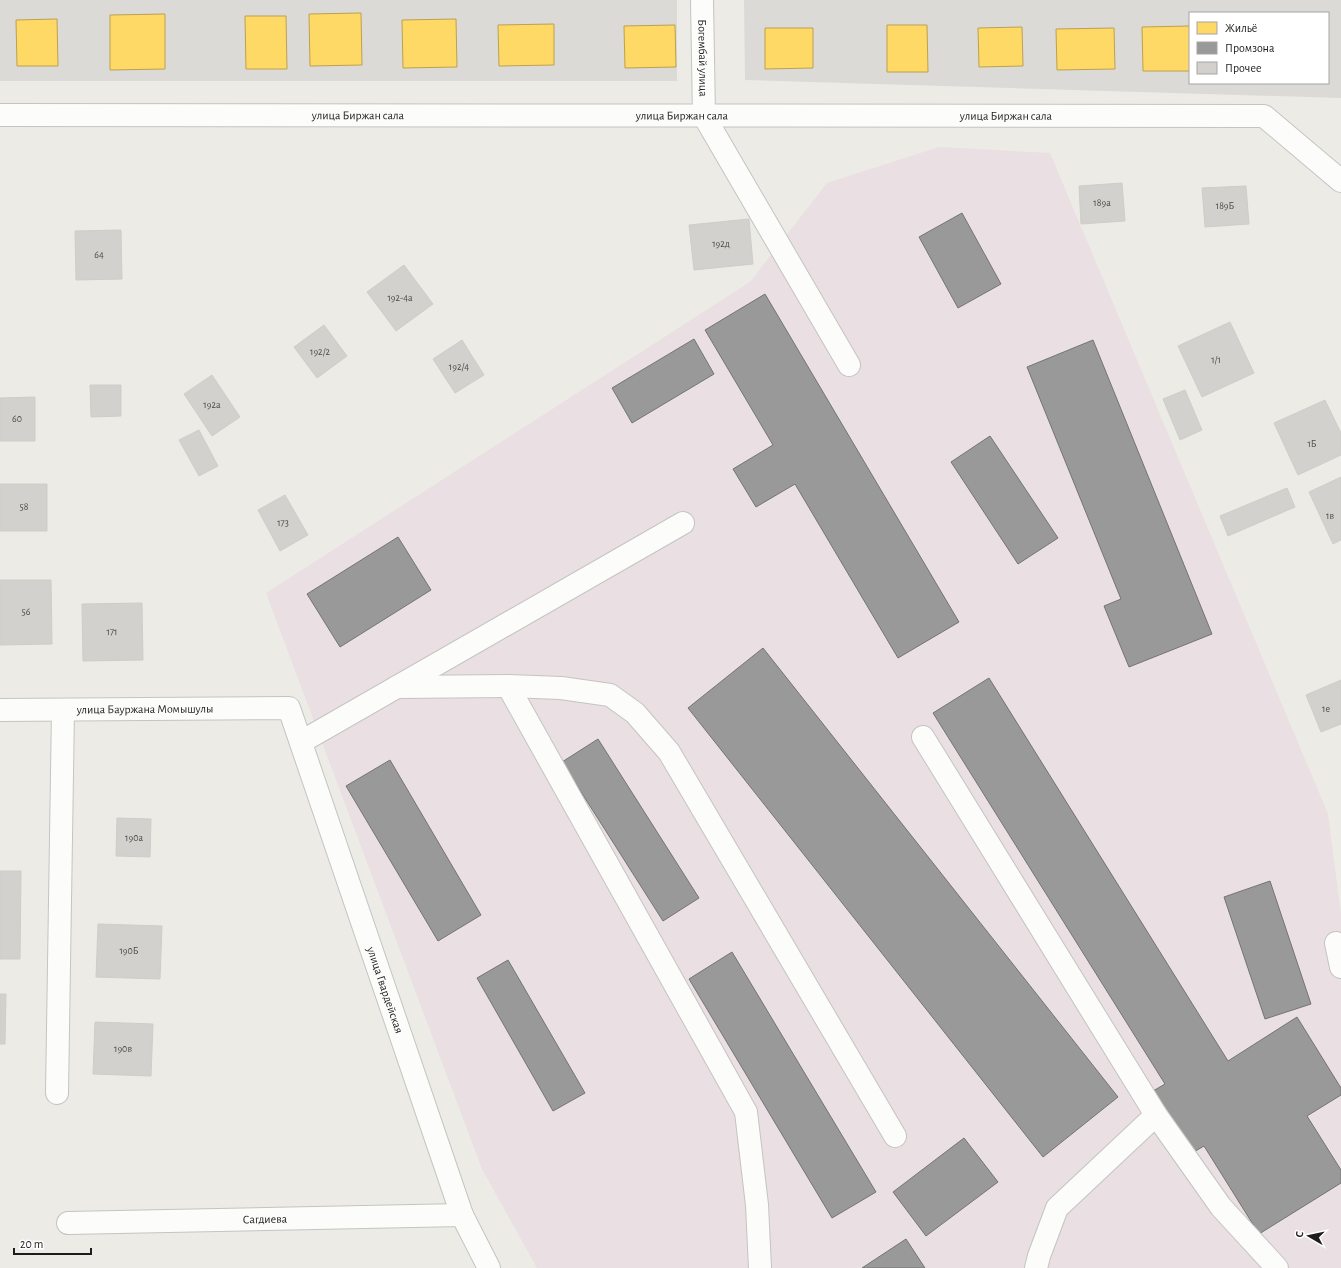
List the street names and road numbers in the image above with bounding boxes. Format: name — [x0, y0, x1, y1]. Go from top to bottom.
street label: Богембай улица — [696, 19, 710, 97]
street label: улица Биржан сала — [311, 109, 405, 122]
street label: улица Биржан сала — [635, 110, 729, 123]
street label: улица Биржан сала — [959, 110, 1053, 123]
street label: улица Бауржана Момышулы — [76, 703, 213, 716]
street label: улица Гвардейская — [364, 944, 406, 1035]
street label: Сагдиева — [243, 1213, 288, 1225]

